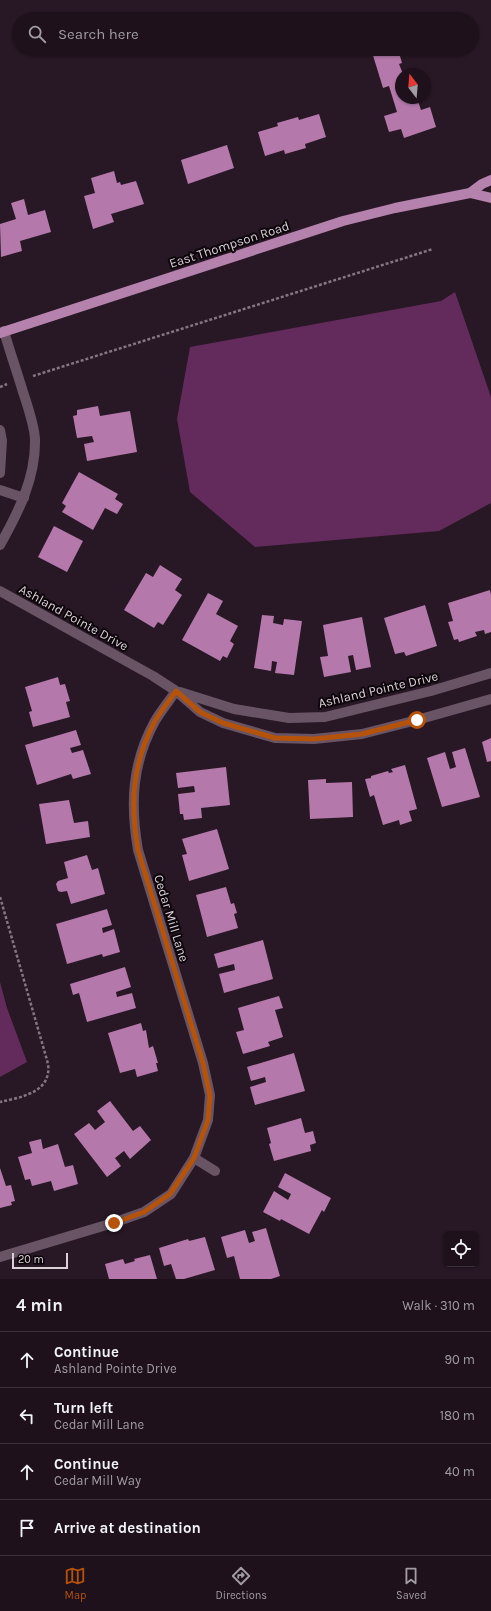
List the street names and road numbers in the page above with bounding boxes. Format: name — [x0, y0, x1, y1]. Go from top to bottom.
street label: East Thompson Road — [167, 218, 291, 271]
street label: Ashland Pointe Drive — [16, 581, 131, 654]
street label: Ashland Pointe Drive — [317, 668, 440, 711]
street label: Cedar Mill Lane — [151, 873, 192, 964]

